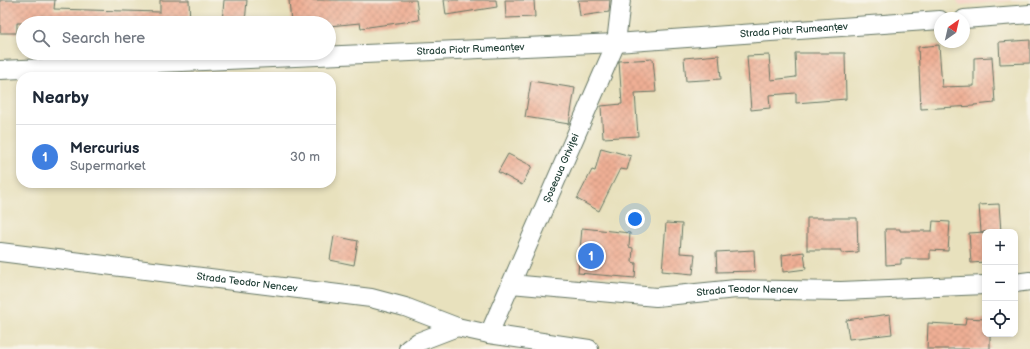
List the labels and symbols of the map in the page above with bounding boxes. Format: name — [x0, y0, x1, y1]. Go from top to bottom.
north arrow — [934, 12, 970, 48]
street label: Strada Piotr Rumeanțev — [740, 21, 848, 40]
street label: Strada Piotr Rumeanțev — [416, 41, 525, 58]
street label: Șoseaua Griviţei — [541, 132, 582, 204]
your location — [625, 209, 645, 229]
pin: 1 — [578, 241, 604, 271]
street label: Strada Teodor Nencev — [196, 270, 298, 295]
street label: Strada Teodor Nencev — [696, 283, 798, 299]

